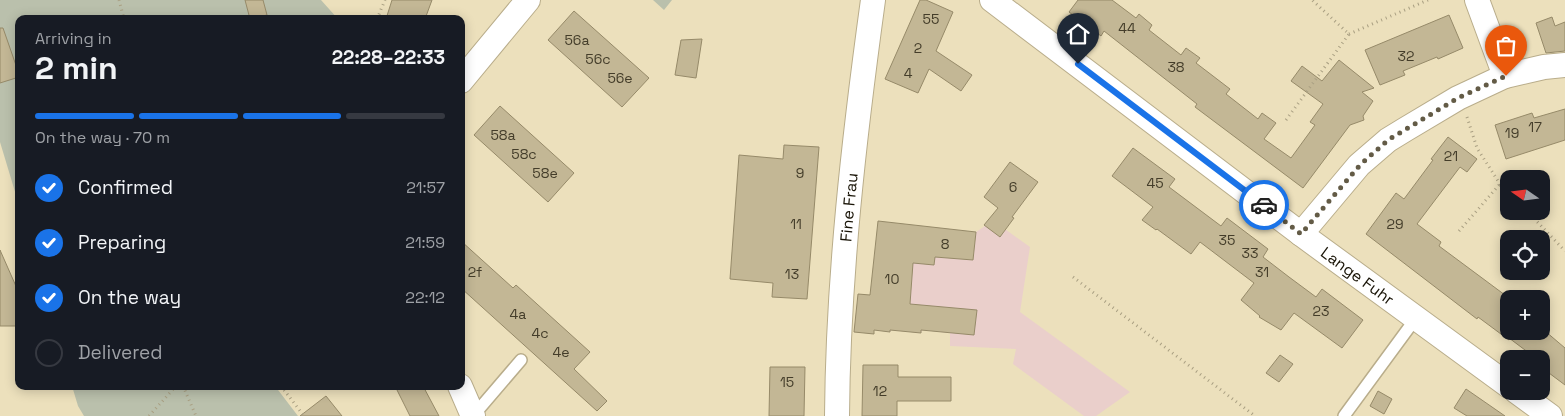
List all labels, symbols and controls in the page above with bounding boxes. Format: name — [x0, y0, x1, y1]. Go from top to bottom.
house number: 55 — [923, 10, 939, 28]
pin — [1057, 13, 1099, 64]
house number: 44 — [1118, 19, 1136, 37]
icon: home — [1064, 20, 1092, 48]
pin — [1485, 25, 1527, 76]
text: Arriving in — [35, 28, 112, 49]
house number: 56a — [564, 31, 590, 49]
icon: bag — [1492, 32, 1520, 60]
house number: 2 — [914, 39, 922, 57]
text: 22:28–22:33 — [332, 45, 445, 70]
house number: 32 — [1398, 47, 1414, 65]
text: 2 min — [35, 48, 118, 88]
house number: 56c — [585, 50, 611, 68]
house number: 38 — [1167, 58, 1185, 76]
house number: 4 — [904, 64, 913, 82]
house number: 56e — [607, 69, 633, 87]
house number: 17 — [1528, 118, 1542, 136]
house number: 19 — [1505, 124, 1519, 142]
house number: 58a — [490, 126, 516, 144]
text: On the way · 70 m — [35, 127, 170, 148]
house number: 58c — [511, 145, 537, 163]
house number: 21 — [1444, 147, 1458, 165]
house number: 58e — [532, 164, 558, 182]
house number: 9 — [796, 164, 804, 182]
north arrow — [1500, 170, 1550, 220]
map controls — [1500, 170, 1550, 400]
street label: Fine Frau — [835, 172, 862, 243]
icon: check — [35, 174, 63, 202]
house number: 45 — [1146, 174, 1164, 192]
text: Confirmed — [78, 175, 173, 200]
text: 21:57 — [406, 177, 445, 198]
house number: 6 — [1009, 178, 1017, 196]
courier — [1239, 180, 1289, 230]
icon: car — [1250, 191, 1278, 219]
house number: 11 — [790, 215, 802, 233]
house number: 29 — [1387, 215, 1403, 233]
icon: check — [35, 229, 63, 257]
text: Preparing — [78, 230, 166, 255]
button: locate — [1500, 230, 1550, 280]
house number: 35 — [1219, 231, 1235, 249]
text: 21:59 — [405, 232, 445, 253]
house number: 8 — [941, 235, 950, 253]
street label: Lange Fuhr — [1317, 242, 1399, 309]
house number: 33 — [1242, 244, 1258, 262]
house number: 2f — [468, 263, 482, 281]
house number: 31 — [1255, 263, 1269, 281]
house number: 13 — [785, 265, 799, 283]
house number: 10 — [885, 270, 899, 288]
icon: check — [35, 284, 63, 312]
text: On the way — [78, 285, 181, 310]
text: 22:12 — [405, 287, 445, 308]
button: + — [1500, 290, 1550, 340]
house number: 23 — [1313, 302, 1329, 320]
house number: 4a — [510, 305, 526, 323]
house number: 4c — [531, 324, 549, 342]
text: Delivered — [78, 340, 163, 365]
house number: 4e — [552, 343, 570, 361]
button: − — [1500, 350, 1550, 400]
house number: 15 — [780, 373, 794, 391]
house number: 12 — [873, 382, 887, 400]

